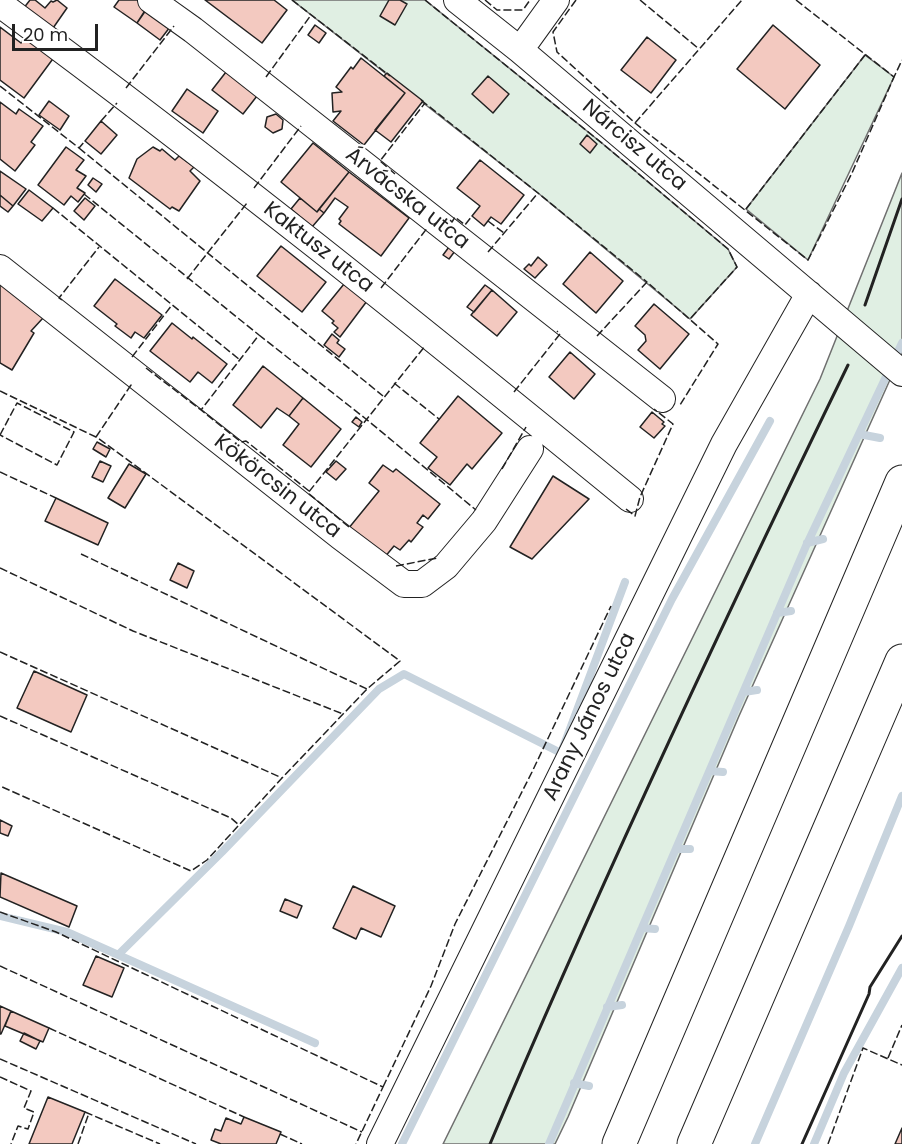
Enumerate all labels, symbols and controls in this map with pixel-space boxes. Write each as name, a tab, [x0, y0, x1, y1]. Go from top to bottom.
scale bar	[15, 12, 100, 50]
text: 20 m	[23, 22, 68, 47]
street label: Nárcisz utca	[577, 95, 691, 197]
street label: Árvácska utca	[340, 143, 474, 255]
street label: Kaktusz utca	[258, 197, 378, 299]
street label: Kökörcsin utca	[209, 430, 345, 544]
street label: Arany János utca	[538, 629, 642, 805]

